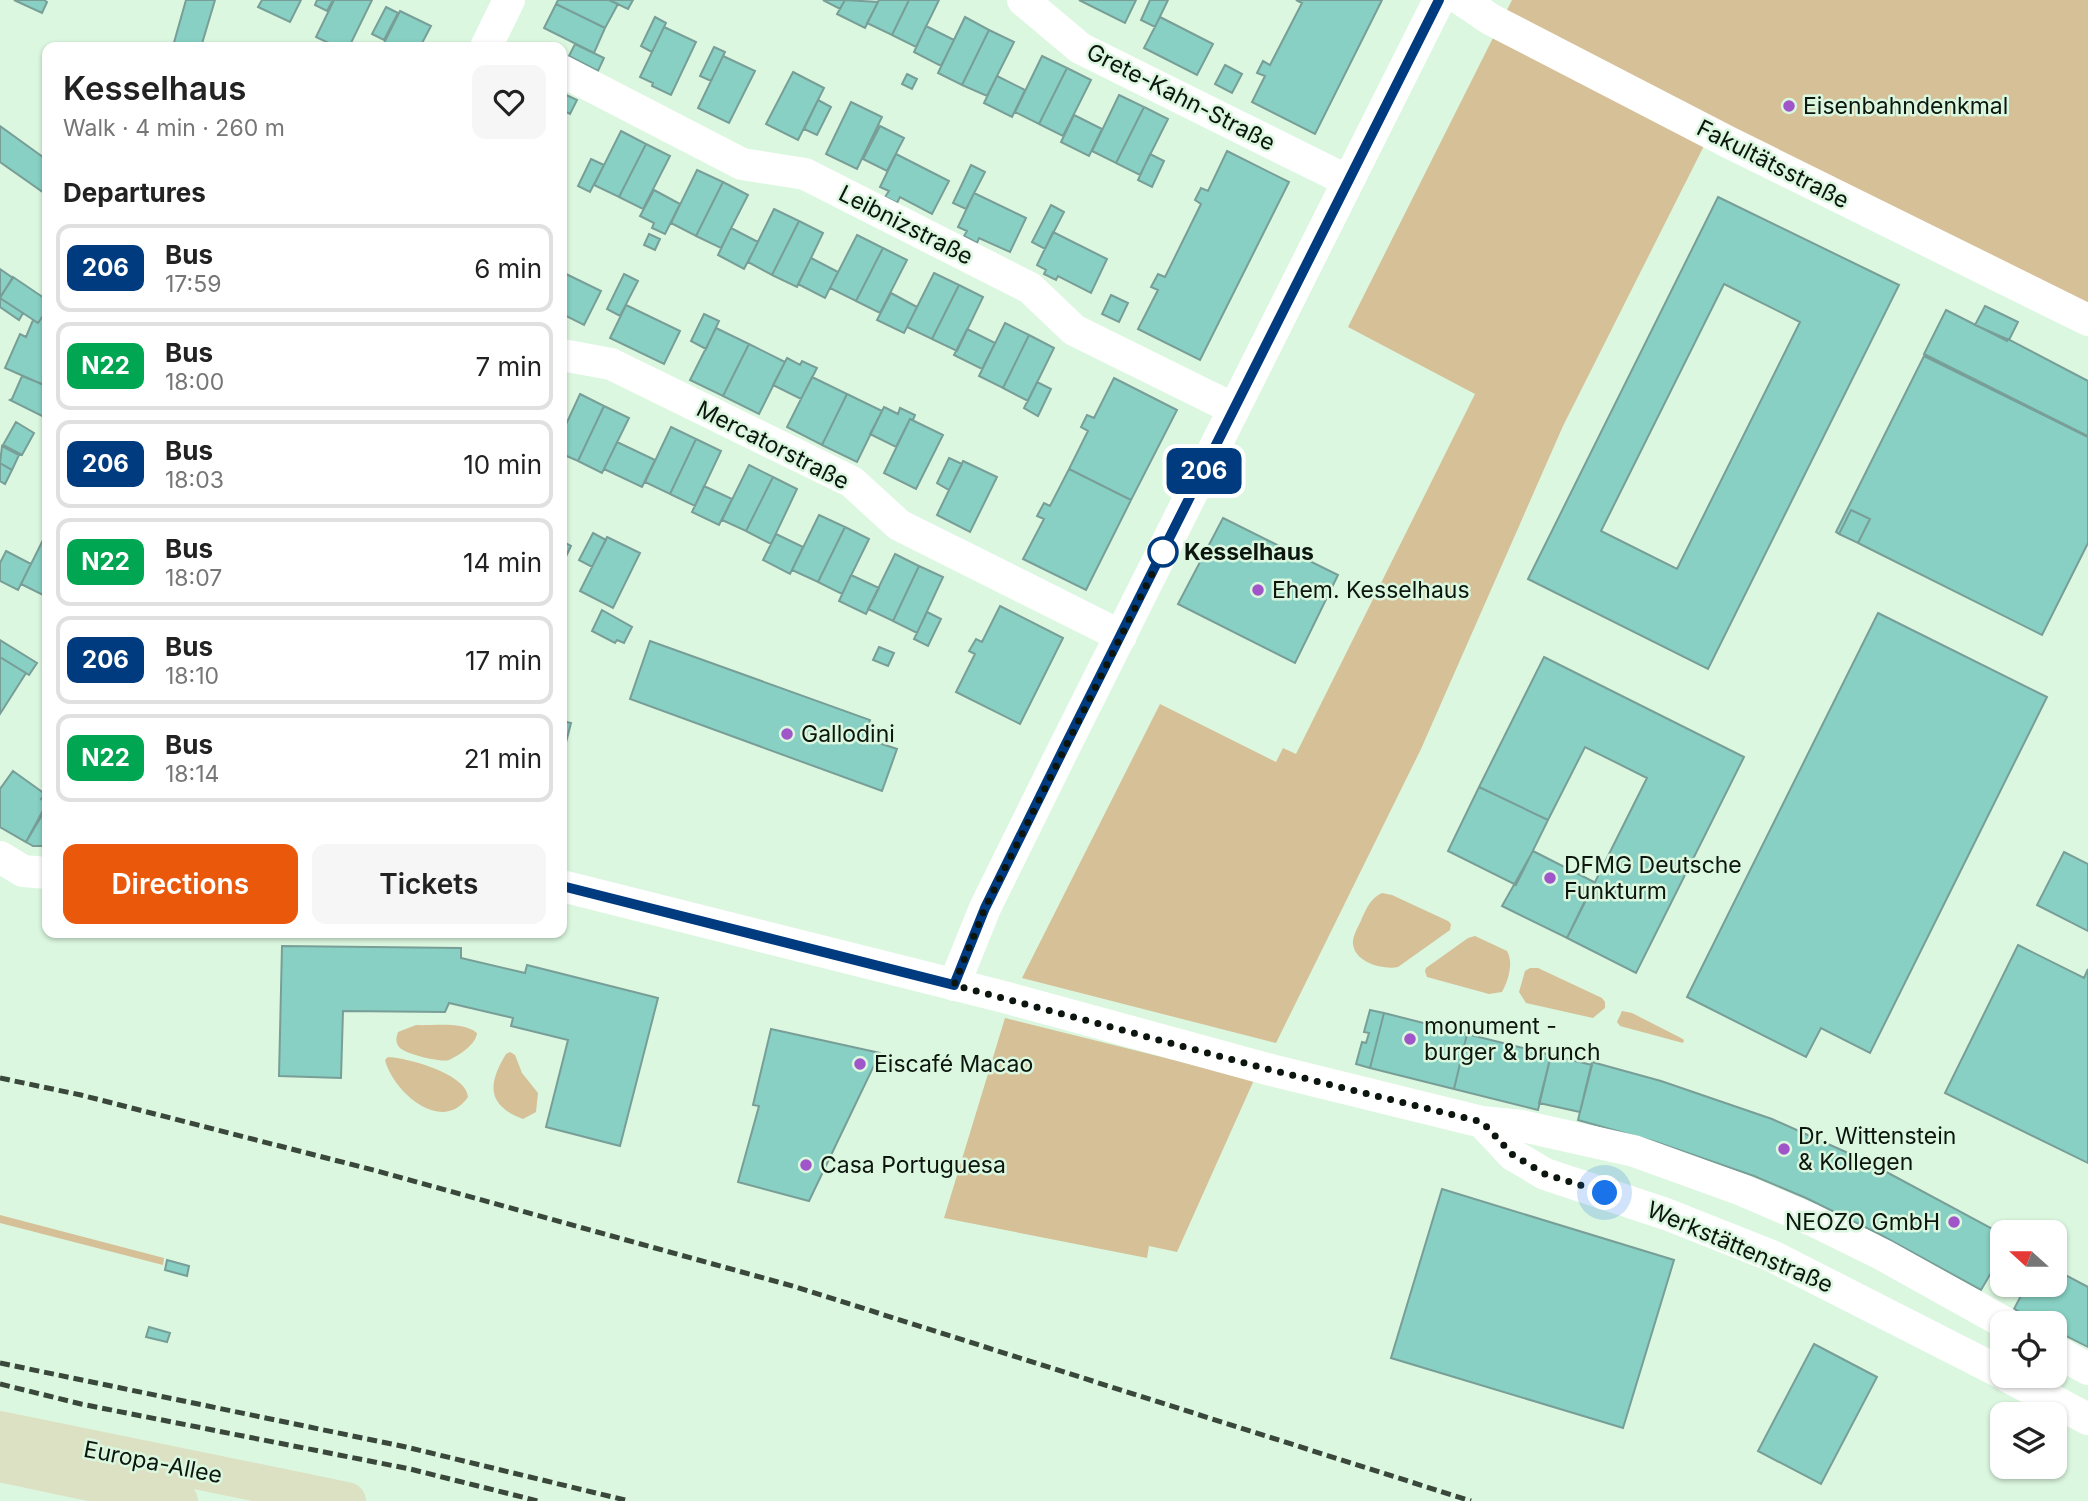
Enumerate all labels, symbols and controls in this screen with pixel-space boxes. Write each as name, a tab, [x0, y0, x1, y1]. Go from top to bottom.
street label: Grete-Kahn-Straße	[1082, 37, 1280, 157]
button: heart	[472, 65, 546, 139]
text: Kesselhaus	[63, 68, 246, 108]
place label: Eisenbahndenkmal	[1803, 92, 2008, 120]
marker: Eisenbahndenkmal	[1781, 98, 1797, 114]
text: Walk · 4 min · 260 m	[63, 114, 285, 142]
street label: Fakultätsstraße	[1692, 114, 1854, 214]
text: Departures	[63, 177, 206, 208]
street label: Leibnizstraße	[834, 179, 978, 271]
text: Bus	[165, 239, 213, 270]
text: 206	[82, 253, 129, 282]
text: 6 min	[474, 253, 542, 284]
text: 17:59	[165, 270, 221, 298]
text: Bus	[165, 337, 213, 368]
text: N22	[81, 351, 130, 380]
text: 7 min	[476, 351, 542, 382]
text: 18:00	[165, 368, 224, 396]
street label: Mercatorstraße	[692, 395, 854, 495]
text: Bus	[165, 435, 213, 466]
line badge: 206	[1164, 448, 1244, 494]
text: 206	[82, 449, 129, 478]
text: 10 min	[463, 449, 542, 480]
text: 206	[1181, 456, 1227, 485]
text: 18:03	[165, 466, 224, 494]
text: Bus	[165, 533, 213, 564]
marker: Kesselhaus	[1148, 537, 1178, 567]
place label: Kesselhaus	[1184, 538, 1314, 566]
text: N22	[81, 547, 130, 576]
text: 14 min	[463, 547, 542, 578]
text: 18:07	[165, 564, 222, 592]
place label: Ehem. Kesselhaus	[1272, 576, 1470, 604]
marker: Ehem. Kesselhaus	[1250, 582, 1266, 598]
text: Bus	[165, 631, 213, 662]
text: 206	[82, 645, 129, 674]
text: 17 min	[465, 645, 542, 676]
text: 18:10	[165, 662, 219, 690]
place label: Gallodini	[801, 720, 895, 748]
marker: Gallodini	[779, 726, 795, 742]
text: Bus	[165, 729, 213, 760]
text: N22	[81, 743, 130, 772]
text: 21 min	[464, 743, 542, 774]
text: 18:14	[165, 760, 219, 788]
button: Directions	[63, 844, 298, 924]
button: Tickets	[312, 844, 546, 924]
place label: DFMG Deutsche Funkturm	[1564, 851, 1742, 905]
marker: DFMG Deutsche Funkturm	[1542, 870, 1558, 886]
place label: monument - burger & brunch	[1424, 1012, 1601, 1066]
marker: monument - burger & brunch	[1402, 1031, 1418, 1047]
place label: Eiscafé Macao	[874, 1050, 1033, 1078]
marker: Eiscafé Macao	[852, 1056, 868, 1072]
place label: Dr. Wittenstein & Kollegen	[1798, 1122, 1956, 1176]
marker: Dr. Wittenstein & Kollegen	[1776, 1141, 1792, 1157]
place label: Casa Portuguesa	[820, 1151, 1006, 1179]
marker: Casa Portuguesa	[798, 1157, 814, 1173]
your location	[1587, 1175, 1622, 1210]
street label: Werkstättenstraße	[1643, 1195, 1837, 1299]
place label: NEOZO GmbH	[1785, 1208, 1940, 1236]
marker: NEOZO GmbH	[1946, 1214, 1962, 1230]
north arrow	[1990, 1220, 2067, 1297]
map controls	[1990, 1220, 2067, 1479]
button: locate	[1990, 1311, 2067, 1388]
button: layers	[1990, 1402, 2067, 1479]
street label: Europa-Allee	[81, 1435, 225, 1489]

